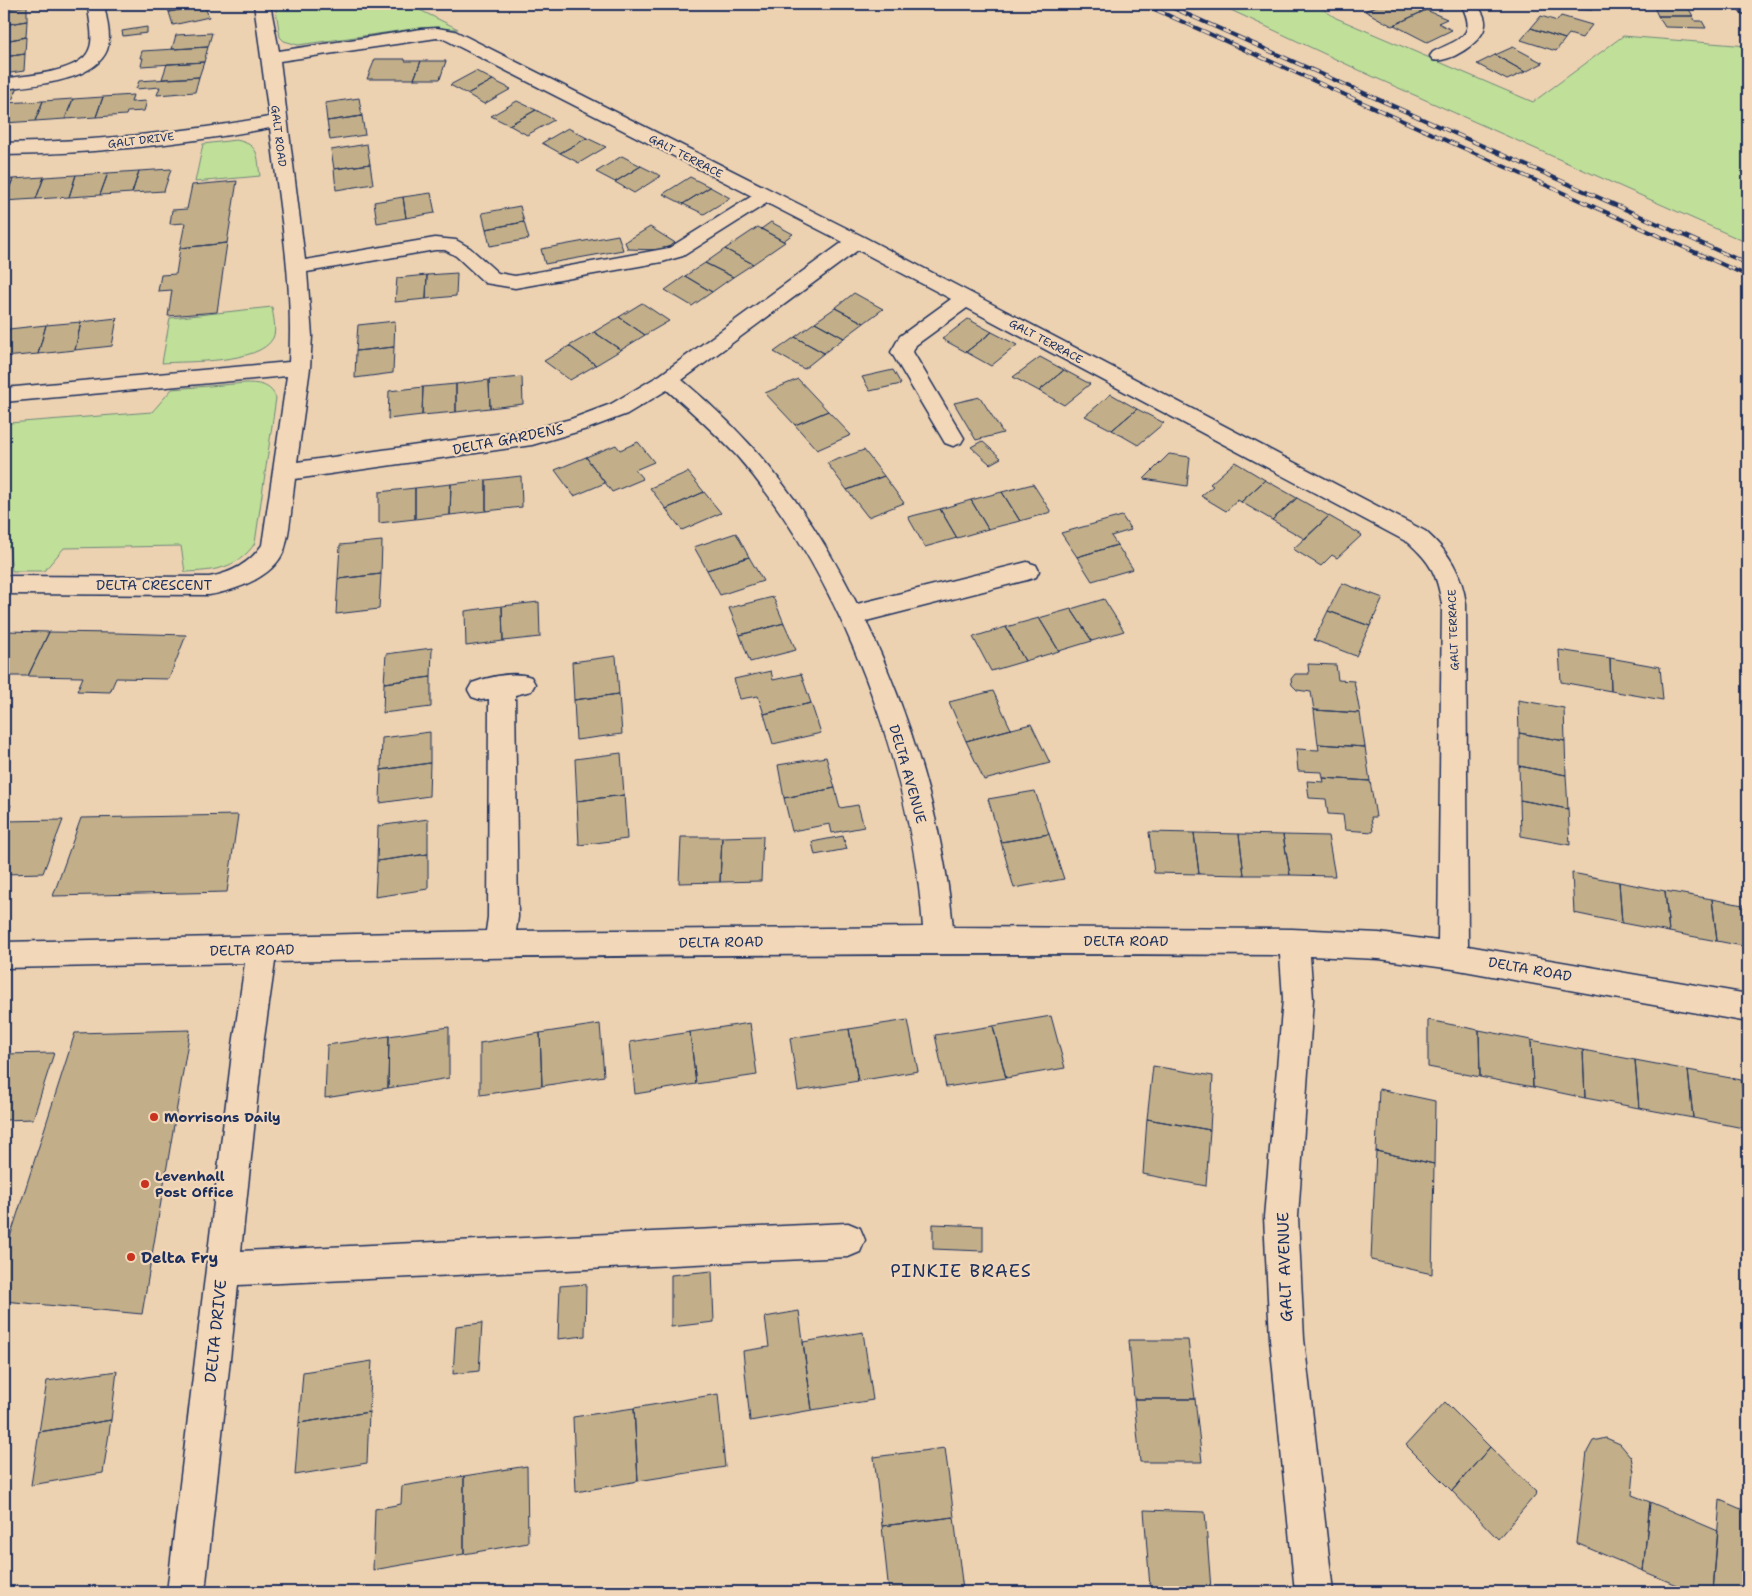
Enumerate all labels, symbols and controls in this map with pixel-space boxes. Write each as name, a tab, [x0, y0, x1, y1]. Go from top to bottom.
street label: GALT ROAD	[267, 104, 290, 168]
street label: GALT DRIVE	[107, 129, 175, 152]
street label: GALT TERRACE	[646, 131, 726, 182]
street label: GALT TERRACE	[1006, 316, 1085, 367]
street label: DELTA GARDENS	[451, 419, 565, 459]
street label: DELTA CRESCENT	[96, 576, 212, 594]
street label: GALT TERRACE	[1445, 589, 1462, 671]
street label: DELTA AVENUE	[885, 722, 931, 826]
street label: DELTA ROAD	[678, 932, 764, 952]
street label: DELTA ROAD	[1084, 932, 1168, 950]
street label: DELTA ROAD	[209, 940, 295, 960]
street label: DELTA ROAD	[1487, 953, 1573, 985]
place label: Morrisons Daily	[164, 1108, 281, 1126]
marker: Morrisons Daily	[148, 1111, 160, 1123]
place label: Levenhall Post Office	[155, 1167, 234, 1201]
marker: Levenhall Post Office	[139, 1178, 151, 1190]
street label: GALT AVENUE	[1272, 1212, 1297, 1322]
place label: Delta Fry	[141, 1247, 218, 1268]
marker: Delta Fry	[125, 1251, 137, 1263]
district label: PINKIE BRAES	[890, 1259, 1032, 1283]
street label: DELTA DRIVE	[200, 1278, 231, 1384]

